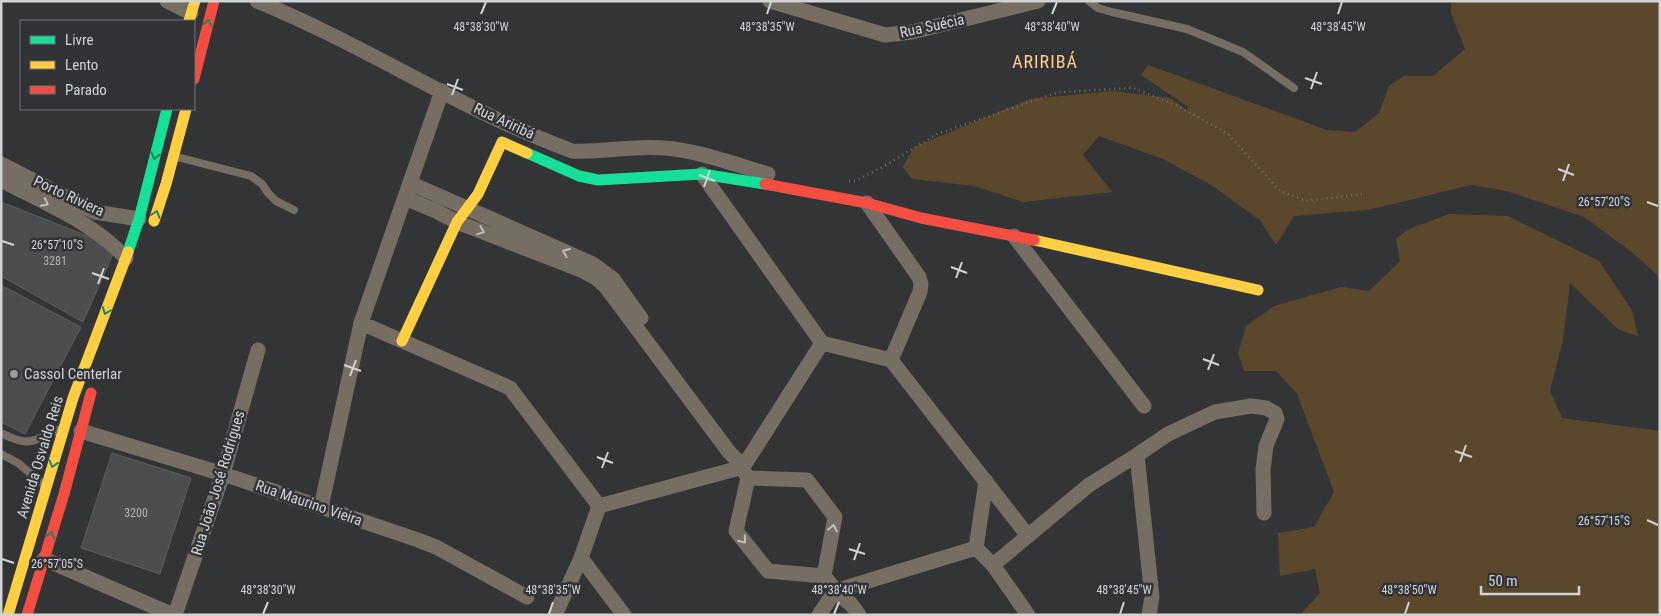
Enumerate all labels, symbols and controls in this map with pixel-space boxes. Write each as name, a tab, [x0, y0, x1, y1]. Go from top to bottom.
street label: Rua Suécia	[898, 10, 966, 42]
legend	[20, 20, 195, 110]
one-way arrow	[203, 20, 213, 28]
text: 48°38'30"W	[453, 20, 509, 34]
text: 48°38'35"W	[739, 20, 795, 34]
text: 48°38'40"W	[1024, 20, 1080, 34]
text: 48°38'45"W	[1310, 20, 1366, 34]
text: Livre	[65, 31, 93, 49]
district label: ARIRIBÁ	[1012, 51, 1078, 72]
text: Lento	[65, 56, 98, 74]
text: Parado	[65, 81, 107, 99]
street label: Rua Ariribá	[471, 99, 537, 143]
one-way arrow	[150, 152, 161, 160]
street label: Porto Riviera	[31, 172, 107, 220]
text: 26°57'20"S	[1578, 195, 1630, 209]
one-way arrow	[39, 197, 48, 207]
one-way arrow	[150, 210, 160, 219]
one-way arrow	[476, 225, 484, 235]
text: 26°57'10"S	[31, 238, 83, 252]
one-way arrow	[562, 248, 571, 259]
house number: 3281	[43, 254, 67, 268]
one-way arrow	[102, 306, 112, 315]
place label: Cassol Centerlar	[24, 365, 122, 383]
marker: Cassol Centerlar	[8, 368, 20, 380]
street label: Avenida Osvaldo Reis	[13, 394, 67, 520]
street label: Rua João José Rodrigues	[187, 408, 249, 558]
one-way arrow	[49, 460, 59, 468]
street label: Rua Maurino Vieira	[253, 476, 365, 530]
house number: 3200	[124, 506, 148, 520]
text: 26°57'15"S	[1578, 514, 1630, 528]
one-way arrow	[827, 523, 837, 532]
one-way arrow	[46, 531, 56, 539]
one-way arrow	[738, 534, 746, 543]
text: 26°57'05"S	[31, 557, 83, 571]
scale bar	[1481, 564, 1578, 596]
text: 50 m	[1488, 572, 1518, 590]
text: 48°38'30"W	[240, 583, 296, 597]
text: 48°38'35"W	[525, 583, 581, 597]
text: 48°38'40"W	[811, 583, 867, 597]
text: 48°38'45"W	[1096, 583, 1152, 597]
text: 48°38'50"W	[1381, 583, 1437, 597]

